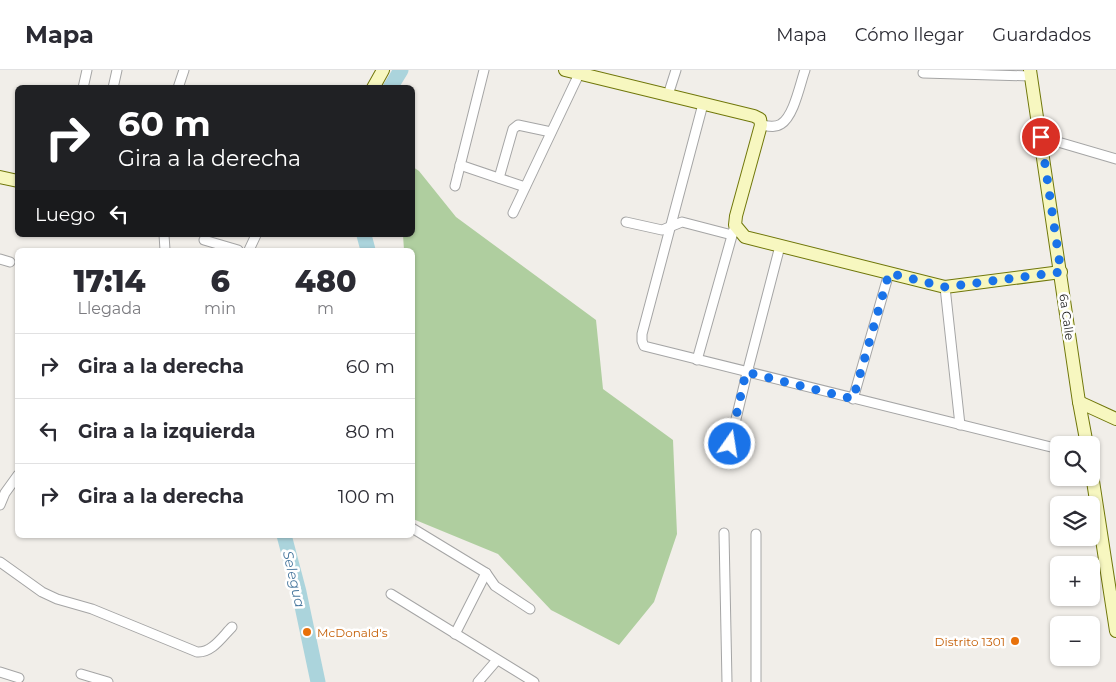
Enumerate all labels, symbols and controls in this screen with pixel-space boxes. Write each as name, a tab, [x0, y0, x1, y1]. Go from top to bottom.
text: Mapa	[25, 20, 94, 49]
text: Mapa	[776, 24, 827, 46]
text: Cómo llegar	[855, 24, 964, 46]
text: Guardados	[992, 24, 1091, 46]
text: 60 m	[118, 102, 211, 145]
icon: right	[35, 105, 100, 170]
pin	[1020, 116, 1062, 158]
icon: arrive	[1027, 123, 1055, 151]
text: Gira a la derecha	[118, 145, 301, 172]
icon: left	[105, 200, 133, 228]
text: Luego	[35, 203, 95, 226]
text: 17:14	[73, 263, 146, 300]
text: 6	[210, 263, 230, 300]
text: 480	[295, 263, 357, 300]
street label: 6a Calle	[1056, 293, 1078, 341]
text: Llegada	[77, 299, 142, 318]
text: min	[204, 299, 236, 318]
text: m	[317, 299, 334, 318]
icon: right	[35, 352, 63, 380]
text: Gira a la derecha	[78, 355, 244, 378]
text: 60 m	[346, 355, 395, 378]
icon: left	[35, 417, 63, 445]
position arrow	[703, 417, 755, 469]
text: Gira a la izquierda	[78, 420, 256, 443]
text: 80 m	[345, 420, 395, 443]
map controls	[1050, 436, 1100, 666]
button: search	[1050, 436, 1100, 486]
icon: right	[35, 482, 63, 510]
text: Gira a la derecha	[78, 485, 244, 508]
text: 100 m	[338, 485, 395, 508]
button: layers	[1050, 496, 1100, 546]
water label: Selegua	[279, 549, 309, 609]
button: +	[1050, 556, 1100, 606]
button: −	[1050, 616, 1100, 666]
place label: McDonald's	[317, 625, 388, 640]
marker: McDonald's	[301, 626, 313, 638]
place label: Distrito 1301	[935, 634, 1005, 649]
marker: Distrito 1301	[1009, 635, 1021, 647]

